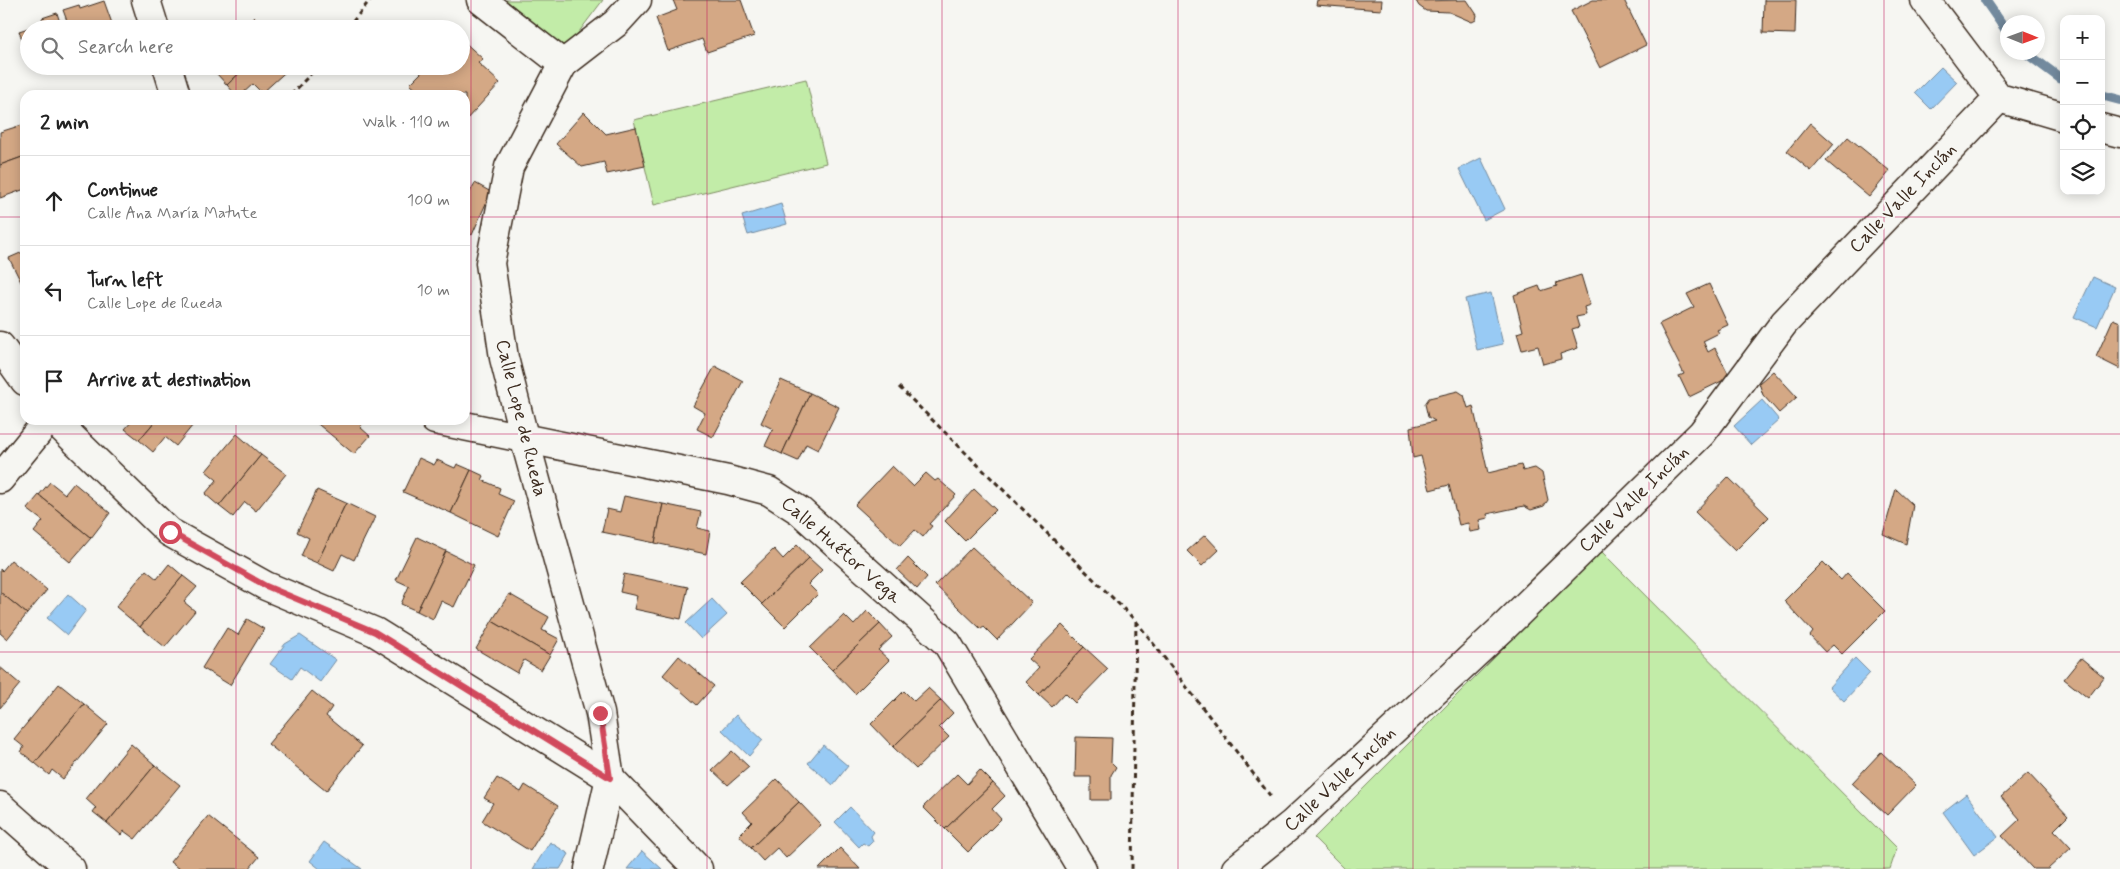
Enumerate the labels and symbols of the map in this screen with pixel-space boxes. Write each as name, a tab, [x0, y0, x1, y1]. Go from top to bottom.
north arrow	[2000, 15, 2045, 60]
street label: Calle Valle Inclán	[1844, 137, 1962, 259]
street label: Calle Lope de Rueda	[489, 337, 553, 499]
street label: Calle Valle Inclán	[1573, 440, 1695, 558]
street label: Calle Huétor Vega	[775, 491, 907, 610]
route start	[159, 521, 182, 544]
route end	[589, 702, 612, 725]
street label: Calle Valle Inclán	[1279, 721, 1401, 837]

